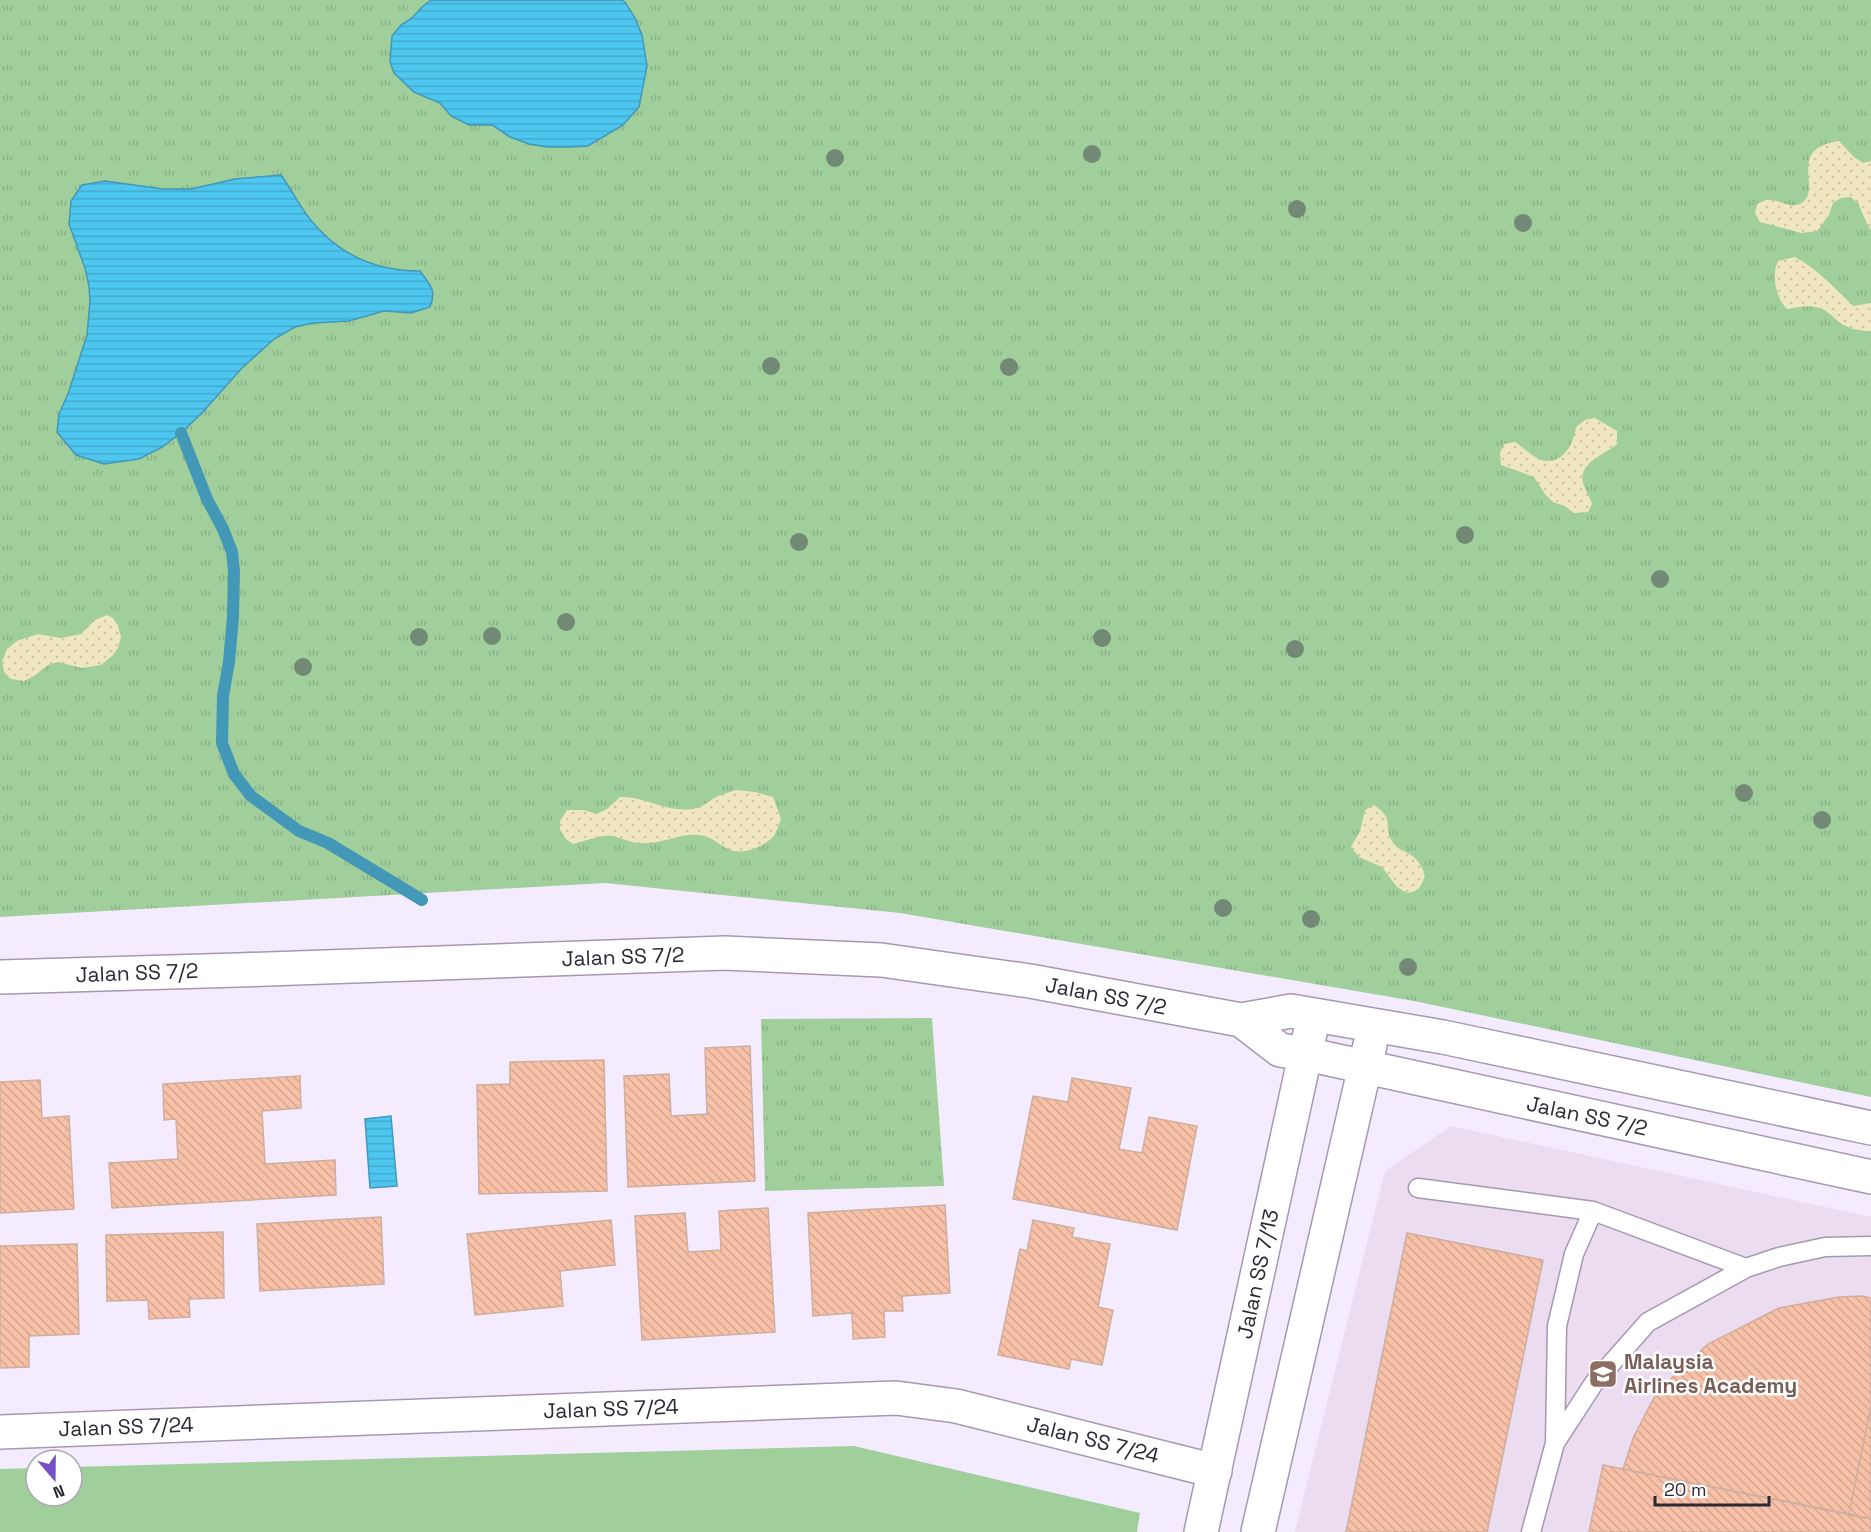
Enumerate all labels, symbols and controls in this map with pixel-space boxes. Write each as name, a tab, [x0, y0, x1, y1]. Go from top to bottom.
street label: Jalan SS 7/2	[561, 941, 685, 972]
street label: Jalan SS 7/2	[75, 957, 199, 988]
street label: Jalan SS 7/2	[1043, 971, 1169, 1020]
street label: Jalan SS 7/2	[1524, 1090, 1650, 1141]
street label: Jalan SS 7/13	[1231, 1207, 1284, 1341]
place label: Malaysia Airlines Academy	[1624, 1348, 1797, 1399]
school or university icon: Malaysia Airlines Academy	[1587, 1358, 1619, 1390]
street label: Jalan SS 7/24	[543, 1393, 679, 1424]
street label: Jalan SS 7/24	[1024, 1410, 1162, 1469]
street label: Jalan SS 7/24	[58, 1411, 194, 1442]
north arrow	[24, 1448, 84, 1508]
scale bar	[1655, 1469, 1769, 1507]
text: 20 m	[1664, 1478, 1707, 1501]
text: N	[50, 1480, 68, 1503]

